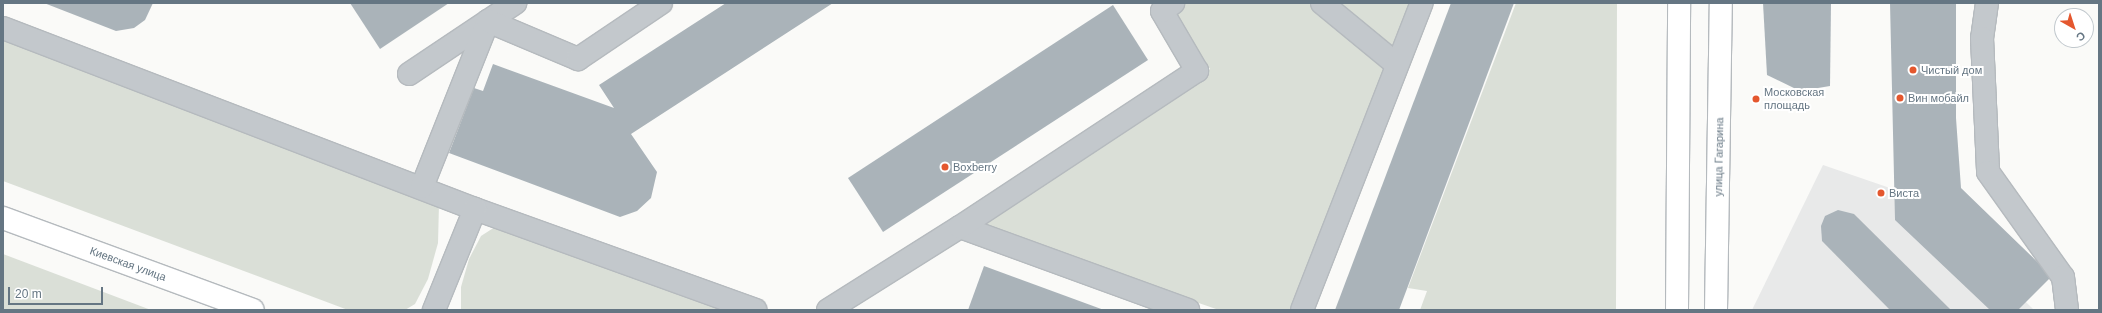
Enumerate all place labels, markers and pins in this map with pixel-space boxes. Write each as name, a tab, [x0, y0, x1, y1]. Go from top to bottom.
place label: Чистый дом	[1921, 63, 1982, 77]
marker: Чистый дом	[1908, 65, 1918, 75]
place label: Московская площадь	[1764, 86, 1824, 112]
place label: Вин мобайл	[1908, 91, 1969, 105]
marker: Вин мобайл	[1895, 93, 1905, 103]
marker: Московская площадь	[1751, 94, 1761, 104]
place label: Boxberry	[953, 160, 997, 174]
marker: Boxberry	[940, 162, 950, 172]
place label: Виста	[1889, 186, 1919, 200]
marker: Виста	[1876, 188, 1886, 198]

